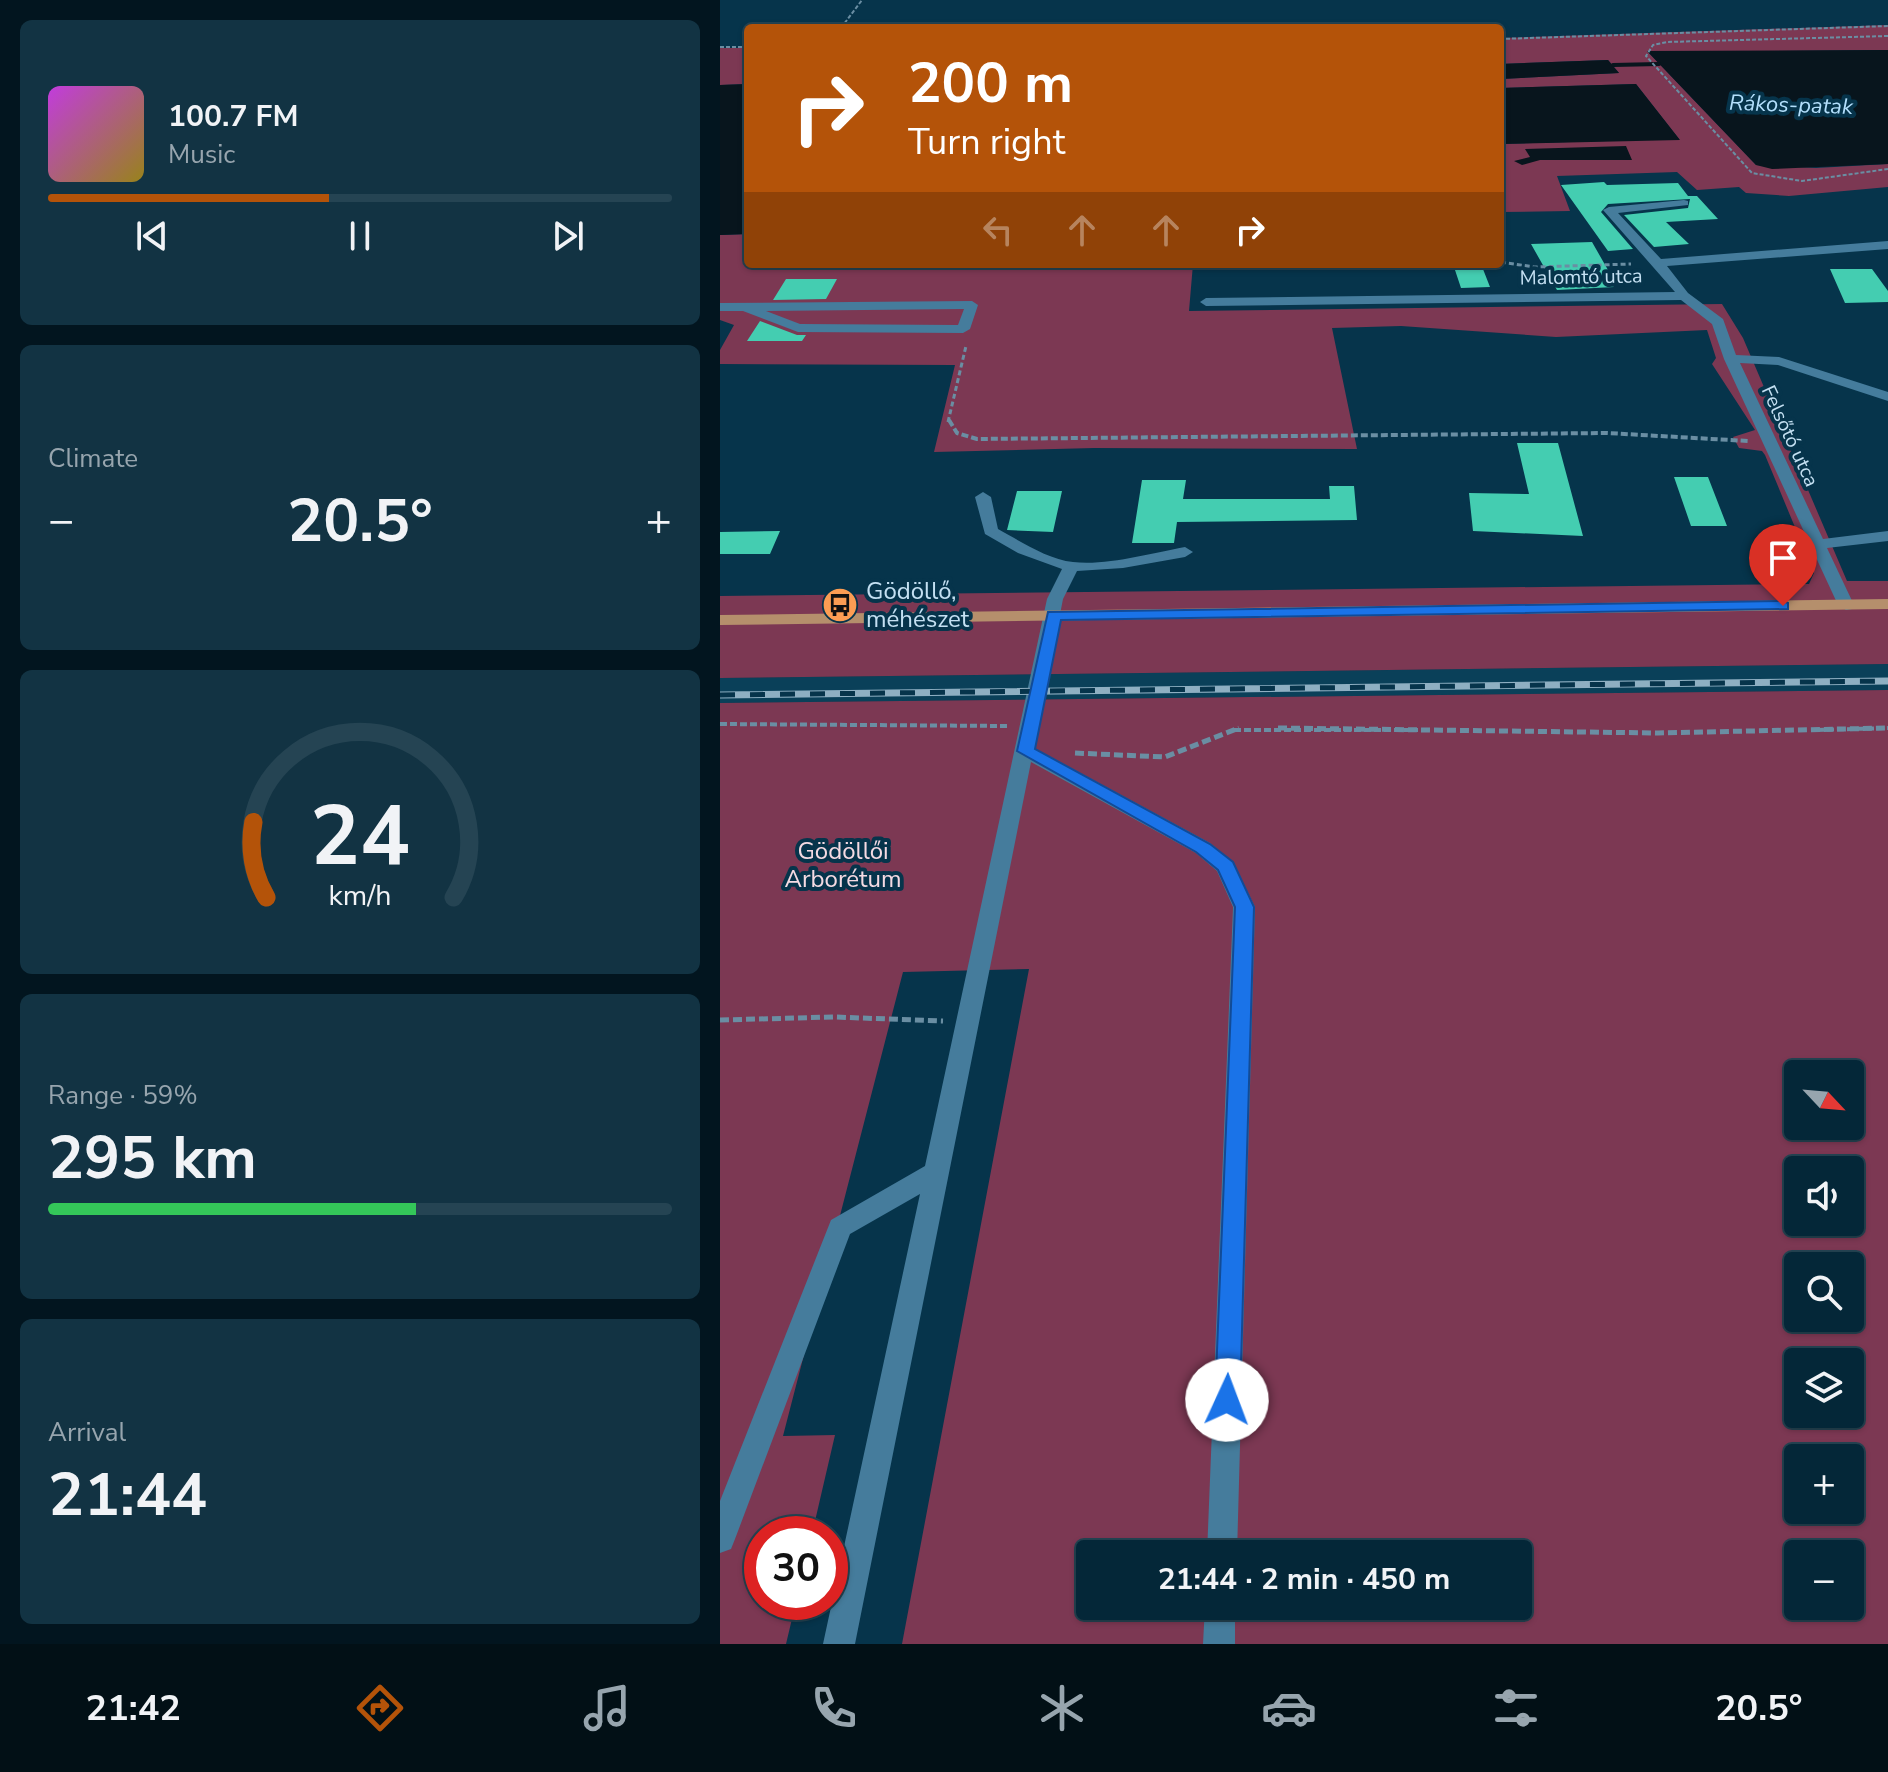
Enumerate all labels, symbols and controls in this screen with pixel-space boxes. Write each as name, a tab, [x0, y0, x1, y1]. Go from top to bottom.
text: 200 m	[908, 45, 1073, 122]
icon: right	[776, 56, 880, 160]
water label: Rákos-patak	[1728, 88, 1855, 122]
text: 100.7 FM	[168, 96, 298, 137]
text: Turn right	[908, 118, 1065, 167]
text: Music	[168, 137, 235, 172]
icon: left	[976, 208, 1020, 252]
icon: ahead	[1060, 208, 1104, 252]
icon: ahead	[1144, 208, 1188, 252]
icon: right	[1228, 208, 1272, 252]
icon: previous	[130, 214, 174, 258]
icon: pause	[338, 214, 382, 258]
icon: next	[546, 214, 590, 258]
street label: Malomtó utca	[1519, 262, 1643, 292]
street label: Felsőtó utca	[1755, 381, 1825, 491]
text: Climate	[48, 441, 138, 476]
text: 20.5°	[287, 480, 433, 562]
text: −	[48, 491, 74, 551]
text: +	[646, 491, 672, 551]
pin	[1749, 524, 1817, 606]
icon: arrive	[1761, 536, 1805, 580]
place label: Gödöllő, méhészet	[866, 575, 970, 635]
bus stop icon: Gödöllő, méhészet	[821, 586, 859, 624]
text: 24	[310, 780, 410, 893]
park label: Gödöllői Arborétum	[784, 835, 902, 895]
text: km/h	[329, 876, 391, 915]
north arrow	[1784, 1060, 1864, 1140]
map controls	[1784, 1060, 1864, 1620]
text: Range · 59%	[48, 1078, 198, 1113]
text: 295 km	[48, 1117, 257, 1199]
button: sound	[1784, 1156, 1864, 1236]
button: search	[1784, 1252, 1864, 1332]
button: layers	[1784, 1348, 1864, 1428]
position arrow	[1185, 1358, 1269, 1442]
text: Arrival	[48, 1415, 126, 1450]
button: +	[1784, 1444, 1864, 1524]
text: 21:44	[48, 1454, 207, 1536]
speed limit sign: 30	[744, 1516, 848, 1620]
button: −	[1784, 1540, 1864, 1620]
text: 21:44 · 2 min · 450 m	[1158, 1559, 1450, 1600]
icon: directions	[352, 1680, 408, 1736]
icon: music	[579, 1680, 635, 1736]
icon: phone	[806, 1680, 862, 1736]
icon: climate	[1034, 1680, 1090, 1736]
icon: car	[1261, 1680, 1317, 1736]
icon: filters	[1488, 1680, 1544, 1736]
text: 21:42	[86, 1684, 181, 1733]
text: 20.5°	[1715, 1684, 1802, 1733]

